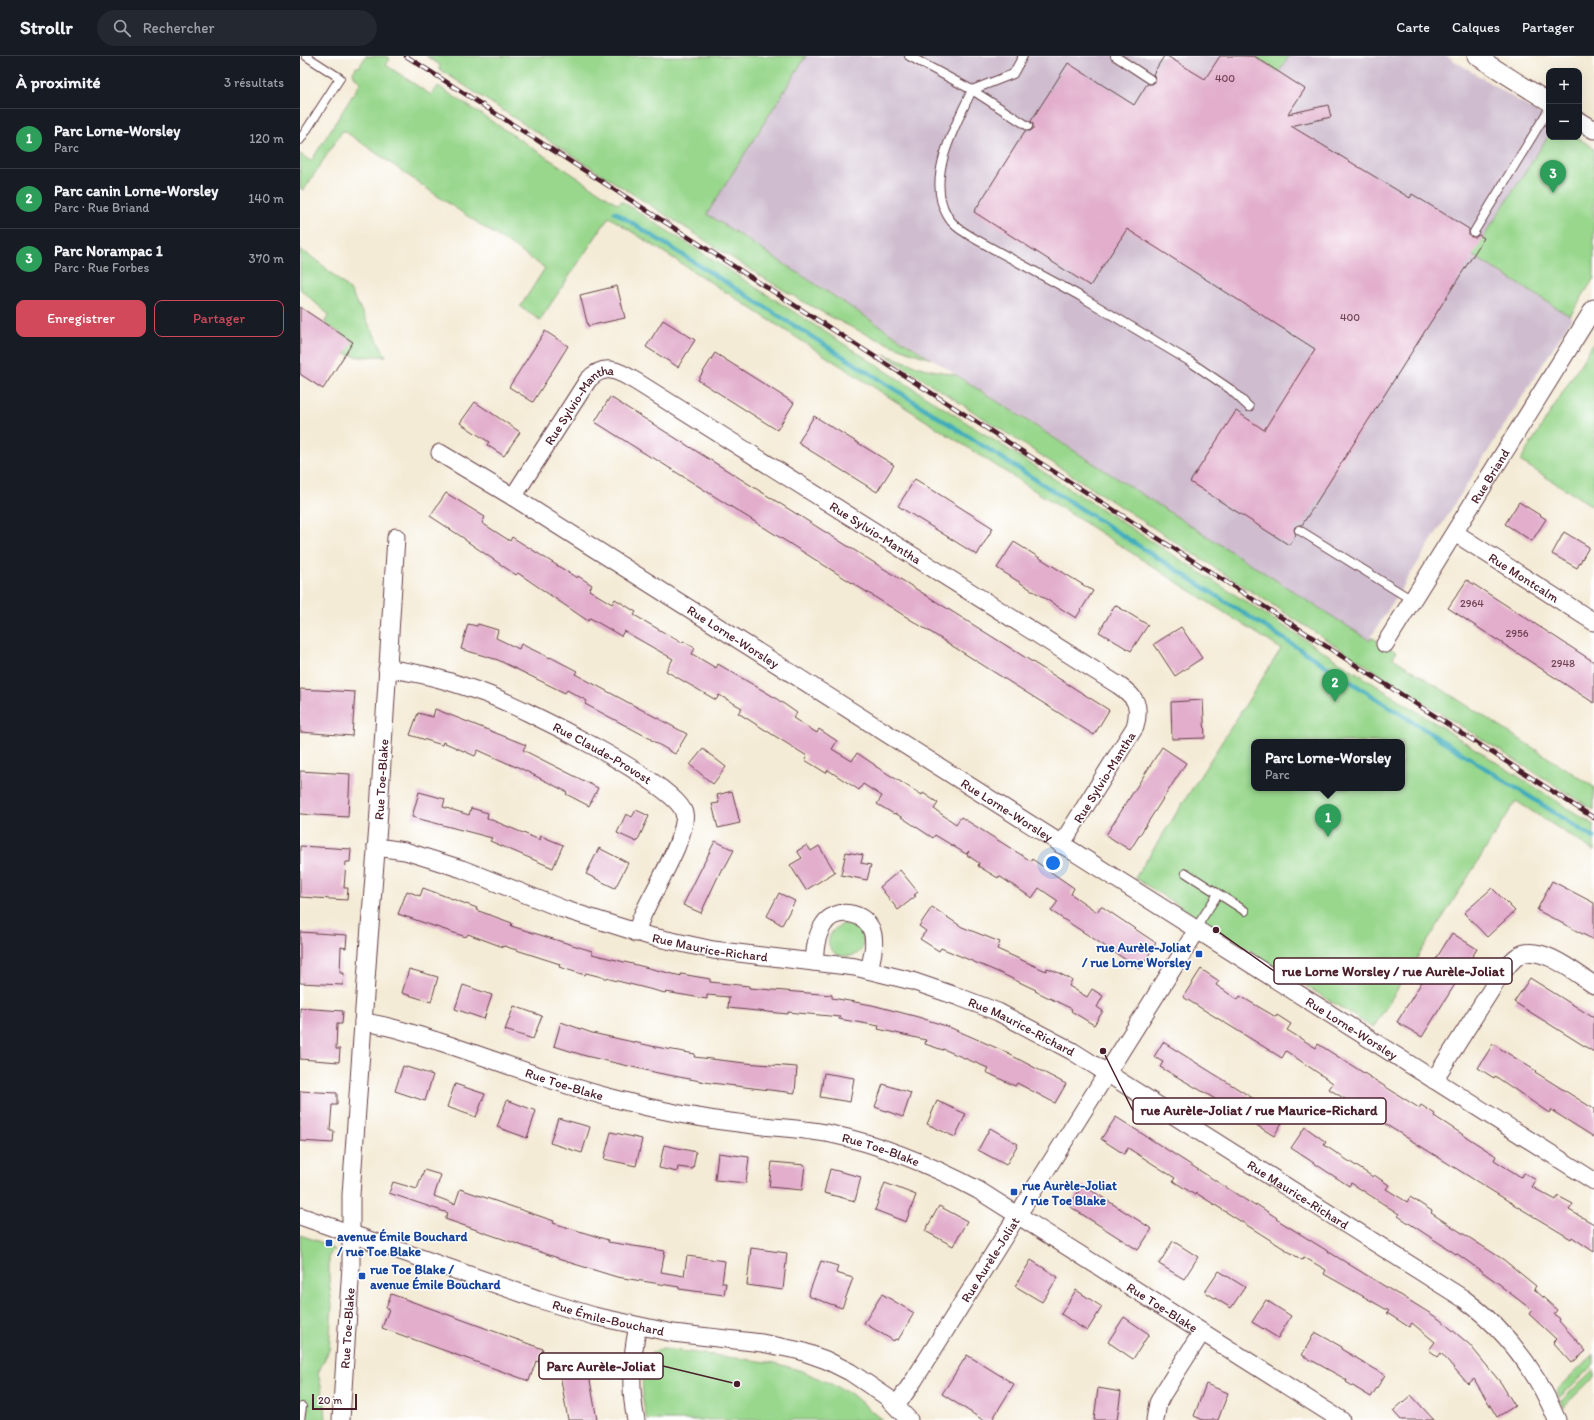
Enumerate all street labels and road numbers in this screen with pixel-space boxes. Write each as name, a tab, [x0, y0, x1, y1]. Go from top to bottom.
street label: Rue Sylvio-Mantha	[541, 363, 616, 448]
street label: Rue Briand	[1467, 446, 1513, 506]
street label: Rue Sylvio-Mantha	[827, 498, 924, 567]
street label: Rue Montcalm	[1486, 550, 1562, 606]
street label: Rue Lorne-Worsley	[684, 602, 782, 671]
street label: Rue Claude-Provost	[550, 719, 655, 787]
street label: Rue Sylvio-Mantha	[1070, 729, 1139, 826]
street label: Rue Toe-Blake	[371, 739, 391, 820]
street label: Rue Lorne-Worsley	[958, 775, 1056, 845]
street label: Rue Maurice-Richard	[651, 930, 769, 965]
street label: Rue Maurice-Richard	[966, 994, 1077, 1059]
street label: Rue Lorne-Worsley	[1303, 994, 1400, 1063]
street label: Rue Toe-Blake	[523, 1065, 605, 1103]
street label: Rue Toe-Blake	[840, 1130, 922, 1169]
street label: Rue Maurice-Richard	[1245, 1157, 1352, 1232]
street label: Rue Aurèle-Joliat	[958, 1214, 1023, 1305]
street label: Rue Toe-Blake	[1124, 1279, 1200, 1335]
street label: Rue Toe-Blake	[337, 1287, 358, 1369]
street label: Rue Émile-Bouchard	[551, 1297, 666, 1339]

